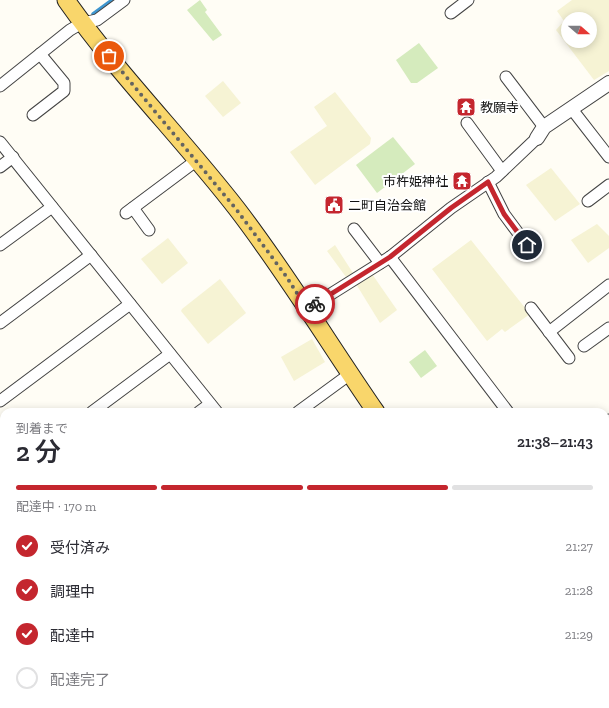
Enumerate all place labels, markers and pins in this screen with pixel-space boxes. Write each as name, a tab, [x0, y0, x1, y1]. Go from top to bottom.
pin	[92, 39, 126, 73]
temple icon: 教願寺	[455, 96, 477, 118]
place label: 教願寺	[480, 100, 519, 115]
temple icon: 市杵姫神社	[451, 170, 473, 192]
place label: 市杵姫神社	[383, 174, 448, 189]
public building icon: 二町自治会館	[323, 194, 345, 216]
place label: 二町自治会館	[348, 198, 426, 213]
pin	[510, 228, 544, 262]

